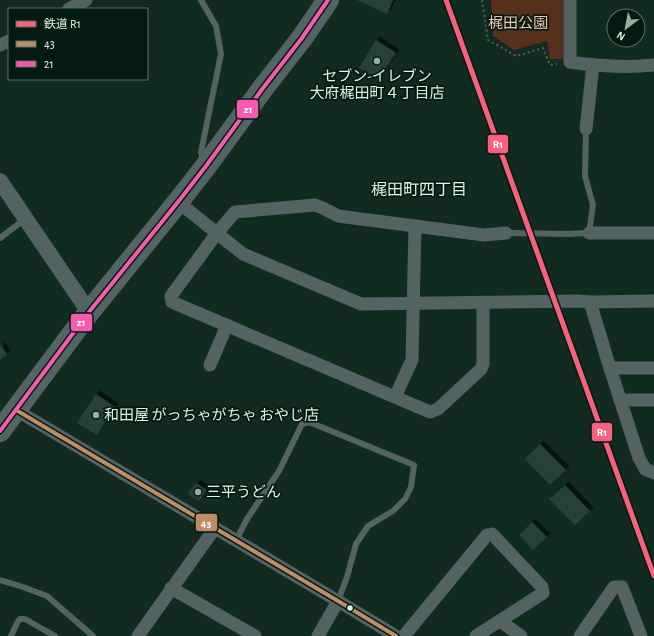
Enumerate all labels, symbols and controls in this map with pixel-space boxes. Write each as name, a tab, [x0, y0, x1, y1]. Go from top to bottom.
legend	[8, 8, 148, 80]
north arrow	[606, 8, 646, 48]
park label: 梶田公園	[488, 15, 548, 31]
text: 鉄道 R1	[44, 17, 81, 30]
text: N	[615, 29, 627, 43]
text: 43	[44, 38, 55, 50]
marker: セブン-イレブン 大府梶田町４丁目店	[372, 56, 382, 66]
text: 21	[44, 58, 54, 70]
place label: セブン-イレブン 大府梶田町４丁目店	[309, 68, 445, 101]
line badge: 21	[236, 99, 259, 119]
text: 21	[243, 104, 253, 115]
line badge: R1	[487, 134, 509, 154]
text: R1	[493, 139, 503, 150]
district label: 梶田町四丁目	[371, 182, 467, 198]
line badge: 21	[70, 313, 93, 332]
text: 21	[76, 317, 86, 328]
place label: 和田屋 がっちゃがちゃ おやじ店	[104, 407, 319, 423]
marker: 和田屋 がっちゃがちゃ おやじ店	[91, 410, 101, 420]
line badge: R1	[591, 422, 613, 442]
text: R1	[597, 427, 607, 438]
place label: 三平うどん	[206, 484, 281, 500]
marker: 三平うどん	[193, 487, 203, 497]
line badge: 43	[195, 513, 218, 532]
text: 43	[201, 518, 211, 529]
unlabelled marker	[345, 603, 355, 613]

